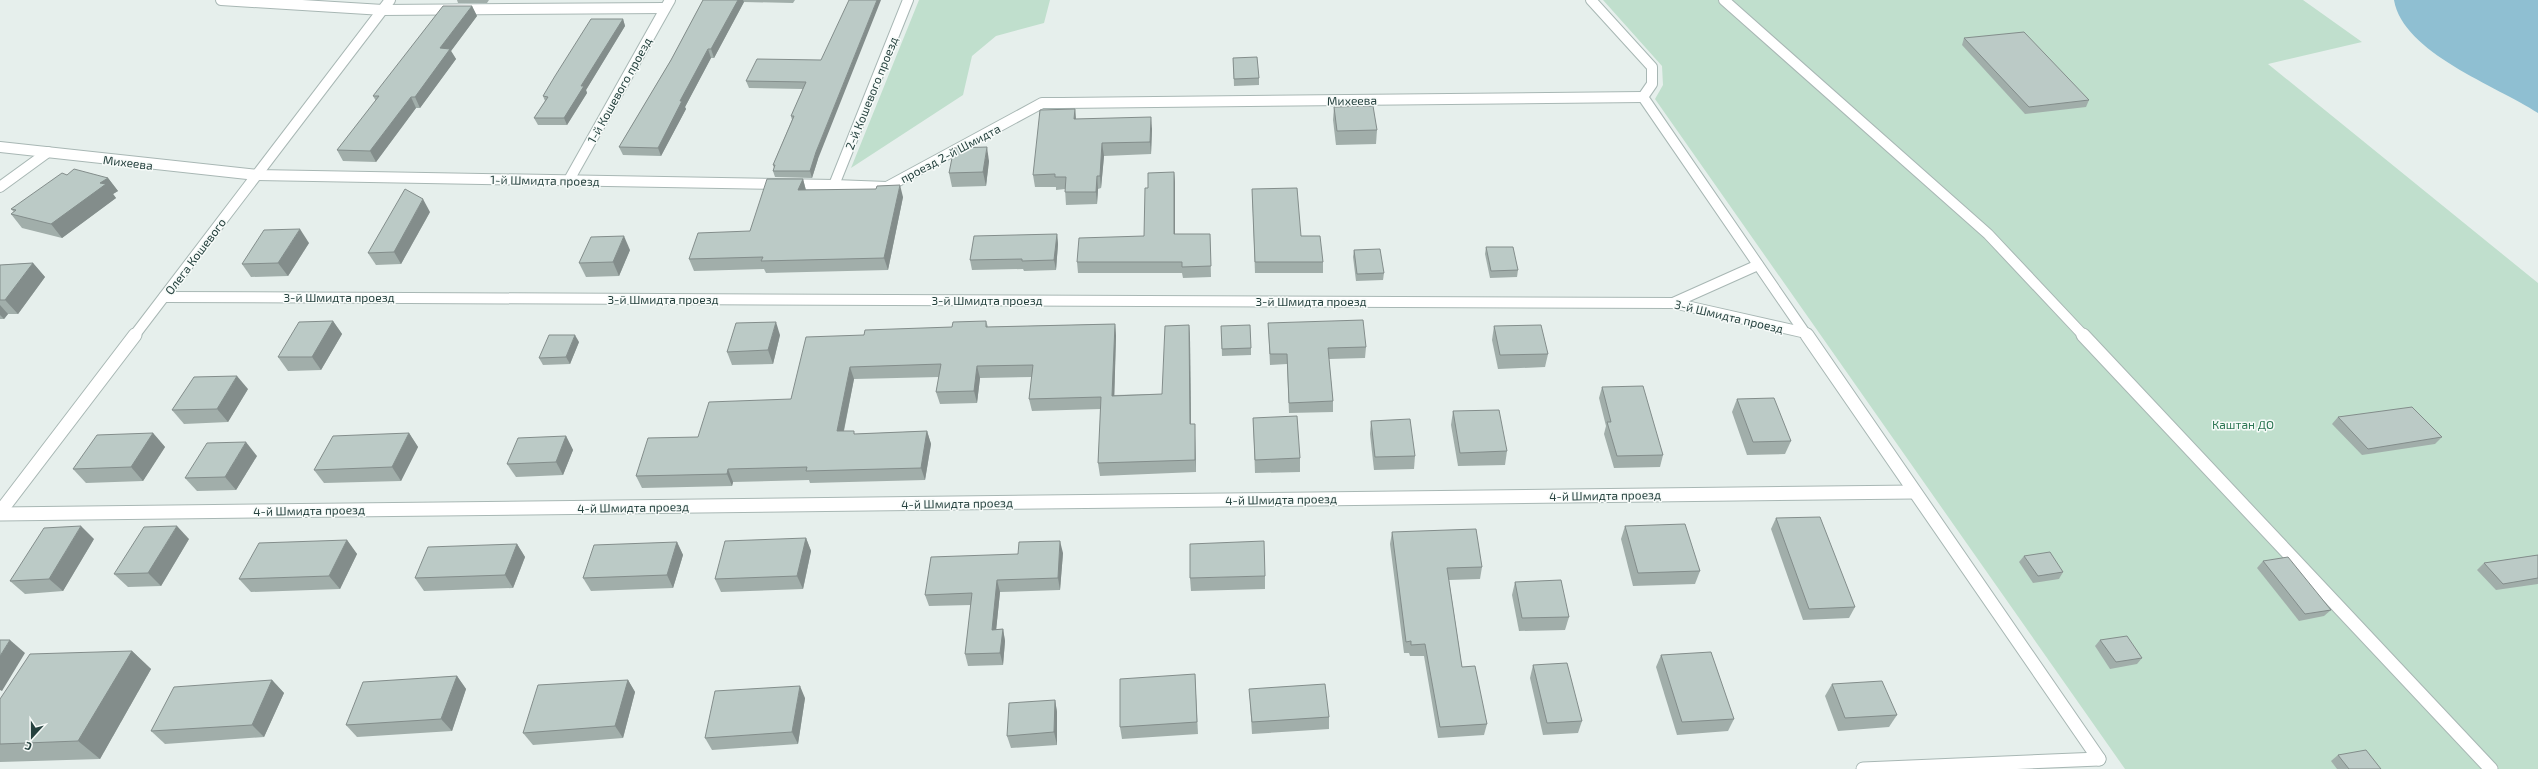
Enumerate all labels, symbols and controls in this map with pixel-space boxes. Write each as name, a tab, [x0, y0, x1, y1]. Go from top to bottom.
street label: 2-й Кошевого проезд	[842, 34, 900, 152]
street label: 1-й Кошевого проезд	[584, 35, 654, 145]
street label: Михеева	[1327, 93, 1377, 107]
street label: проезд 2-й Шмидта	[898, 121, 1002, 185]
street label: Михеева	[102, 152, 154, 172]
street label: 1-й Шмидта проезд	[490, 172, 600, 188]
street label: Олега Кошевого	[162, 215, 228, 297]
street label: 3-й Шмидта проезд	[283, 290, 395, 304]
street label: 3-й Шмидта проезд	[607, 292, 719, 306]
street label: 3-й Шмидта проезд	[931, 293, 1043, 307]
street label: 3-й Шмидта проезд	[1255, 294, 1367, 308]
street label: 3-й Шмидта проезд	[1673, 297, 1785, 335]
park label: Каштан ДО	[2212, 417, 2274, 431]
street label: 4-й Шмидта проезд	[1549, 487, 1661, 503]
street label: 4-й Шмидта проезд	[1225, 491, 1337, 507]
street label: 4-й Шмидта проезд	[901, 495, 1013, 511]
street label: 4-й Шмидта проезд	[577, 499, 689, 515]
street label: 4-й Шмидта проезд	[253, 502, 365, 518]
north arrow	[12, 717, 52, 757]
text: С	[22, 739, 34, 754]

